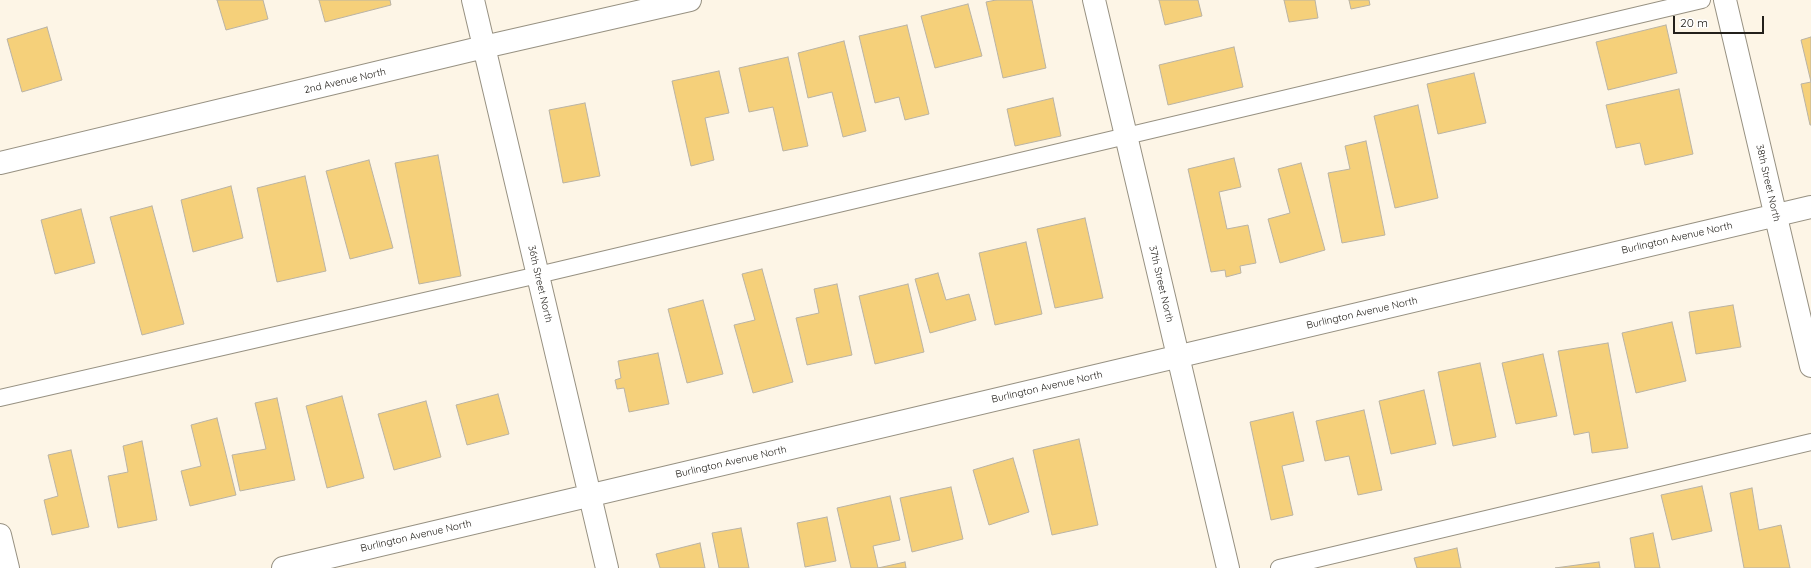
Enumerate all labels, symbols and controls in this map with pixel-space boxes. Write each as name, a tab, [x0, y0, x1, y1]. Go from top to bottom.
scale bar	[1675, 8, 1766, 34]
text: 20 m	[1680, 15, 1708, 30]
street label: 2nd Avenue North	[303, 66, 387, 96]
street label: 38th Street North	[1753, 143, 1783, 223]
street label: Burlington Avenue North	[1620, 219, 1734, 257]
street label: 36th Street North	[525, 244, 555, 324]
street label: 37th Street North	[1146, 244, 1176, 324]
street label: Burlington Avenue North	[1305, 294, 1419, 332]
street label: Burlington Avenue North	[990, 368, 1104, 406]
street label: Burlington Avenue North	[674, 443, 788, 481]
street label: Burlington Avenue North	[359, 517, 473, 555]

